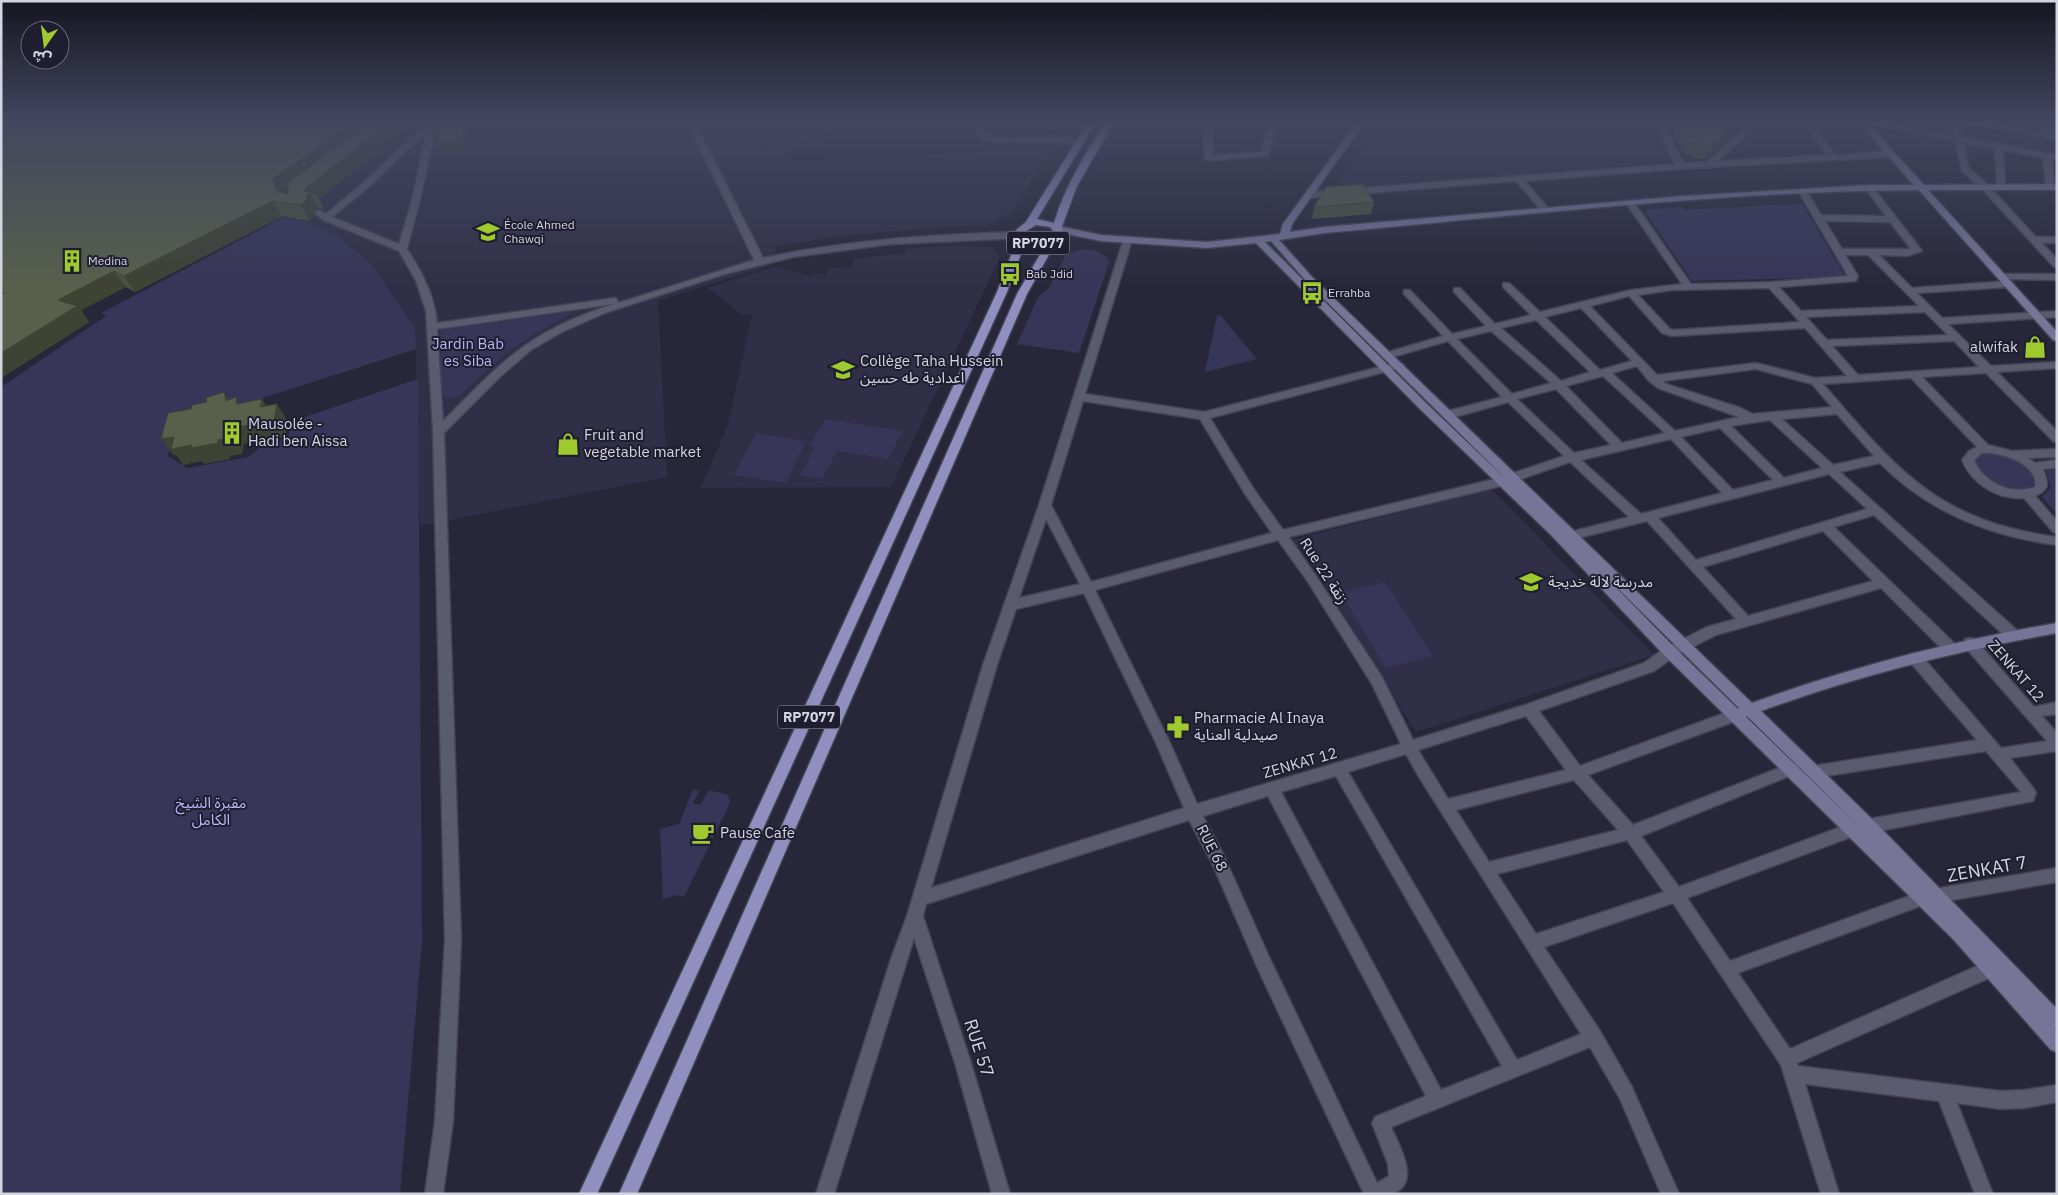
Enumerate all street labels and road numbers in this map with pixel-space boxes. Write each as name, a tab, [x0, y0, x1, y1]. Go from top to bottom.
road number: RP7077	[1007, 232, 1069, 254]
street label: Rue 22 زنقة	[1296, 534, 1353, 607]
street label: ZENKAT 12	[1984, 636, 2049, 706]
road number: RP7077	[778, 706, 840, 729]
street label: ZENKAT 12	[1261, 743, 1339, 782]
street label: RUE 68	[1193, 821, 1232, 874]
street label: ZENKAT 7	[1945, 850, 2029, 887]
street label: RUE 57	[959, 1016, 1000, 1080]

